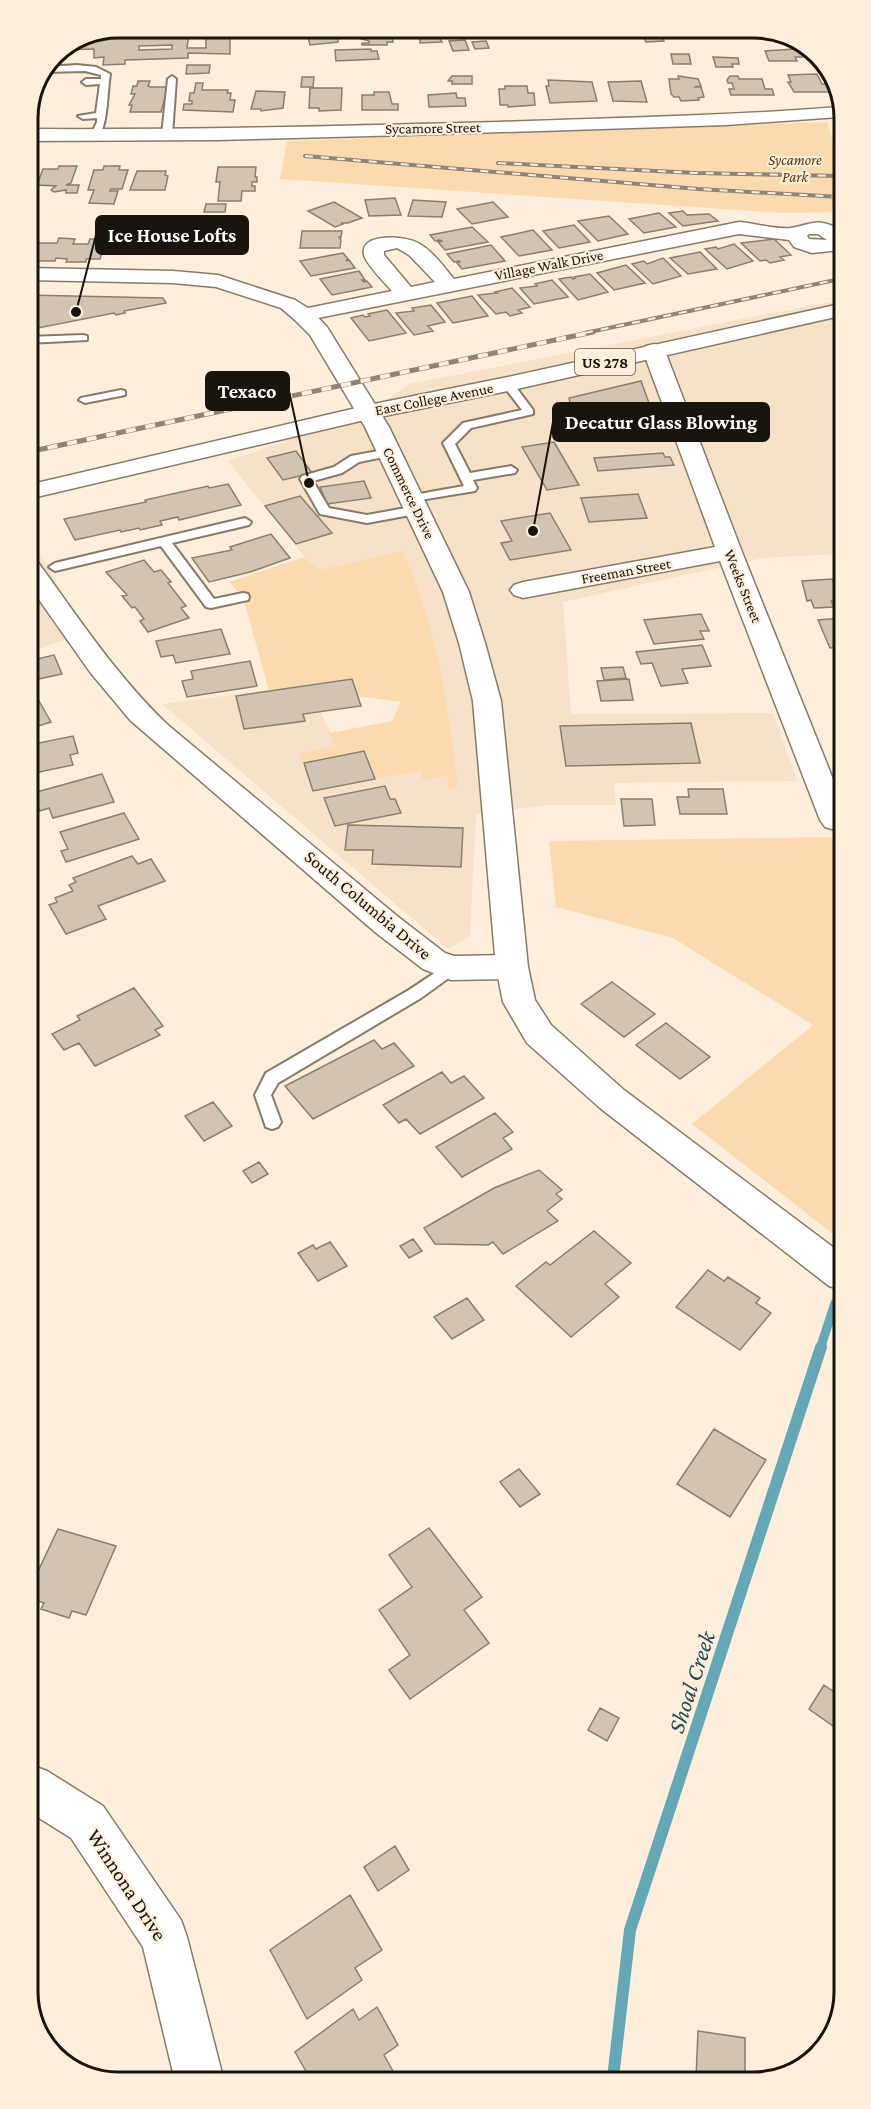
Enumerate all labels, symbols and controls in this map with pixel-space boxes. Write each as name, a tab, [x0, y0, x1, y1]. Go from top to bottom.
street label: Sycamore Street	[385, 119, 482, 138]
park label: Sycamore Park	[768, 152, 822, 185]
callout: Ice House Lofts	[96, 216, 248, 254]
text: Ice House Lofts	[108, 224, 236, 246]
street label: Village Walk Drive	[493, 247, 605, 284]
road number: US 278	[575, 349, 635, 375]
callout: Texaco	[206, 372, 289, 410]
text: Texaco	[217, 380, 277, 402]
street label: East College Avenue	[373, 380, 495, 419]
callout: Decatur Glass Blowing	[553, 403, 769, 441]
text: Decatur Glass Blowing	[565, 411, 757, 433]
street label: Commerce Drive	[380, 445, 438, 542]
street label: Weeks Street	[721, 547, 765, 626]
street label: Freeman Street	[580, 555, 673, 587]
street label: South Columbia Drive	[301, 846, 435, 964]
water label: Shoal Creek	[662, 1626, 721, 1736]
street label: Winnona Drive	[82, 1825, 172, 1945]

